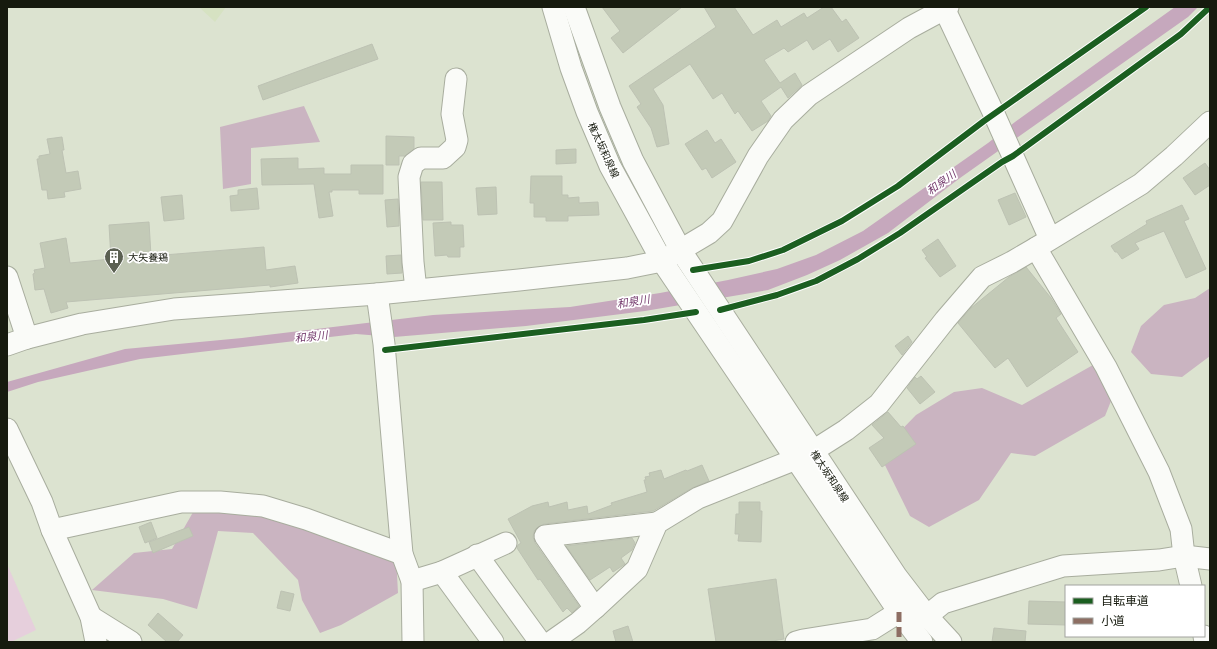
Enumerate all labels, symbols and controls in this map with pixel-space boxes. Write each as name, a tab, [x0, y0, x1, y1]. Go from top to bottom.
street label: 権太坂和泉線	[586, 120, 622, 180]
water label: 和泉川	[924, 166, 959, 197]
building icon: 大矢養鶏	[103, 246, 125, 274]
place label: 大矢養鶏	[128, 251, 168, 263]
water label: 和泉川	[616, 292, 651, 310]
water label: 和泉川	[294, 328, 329, 344]
street label: 権太坂和泉線	[808, 448, 852, 504]
legend	[1065, 585, 1205, 637]
text: 自転車道	[1101, 593, 1149, 608]
text: 小道	[1101, 613, 1125, 628]

